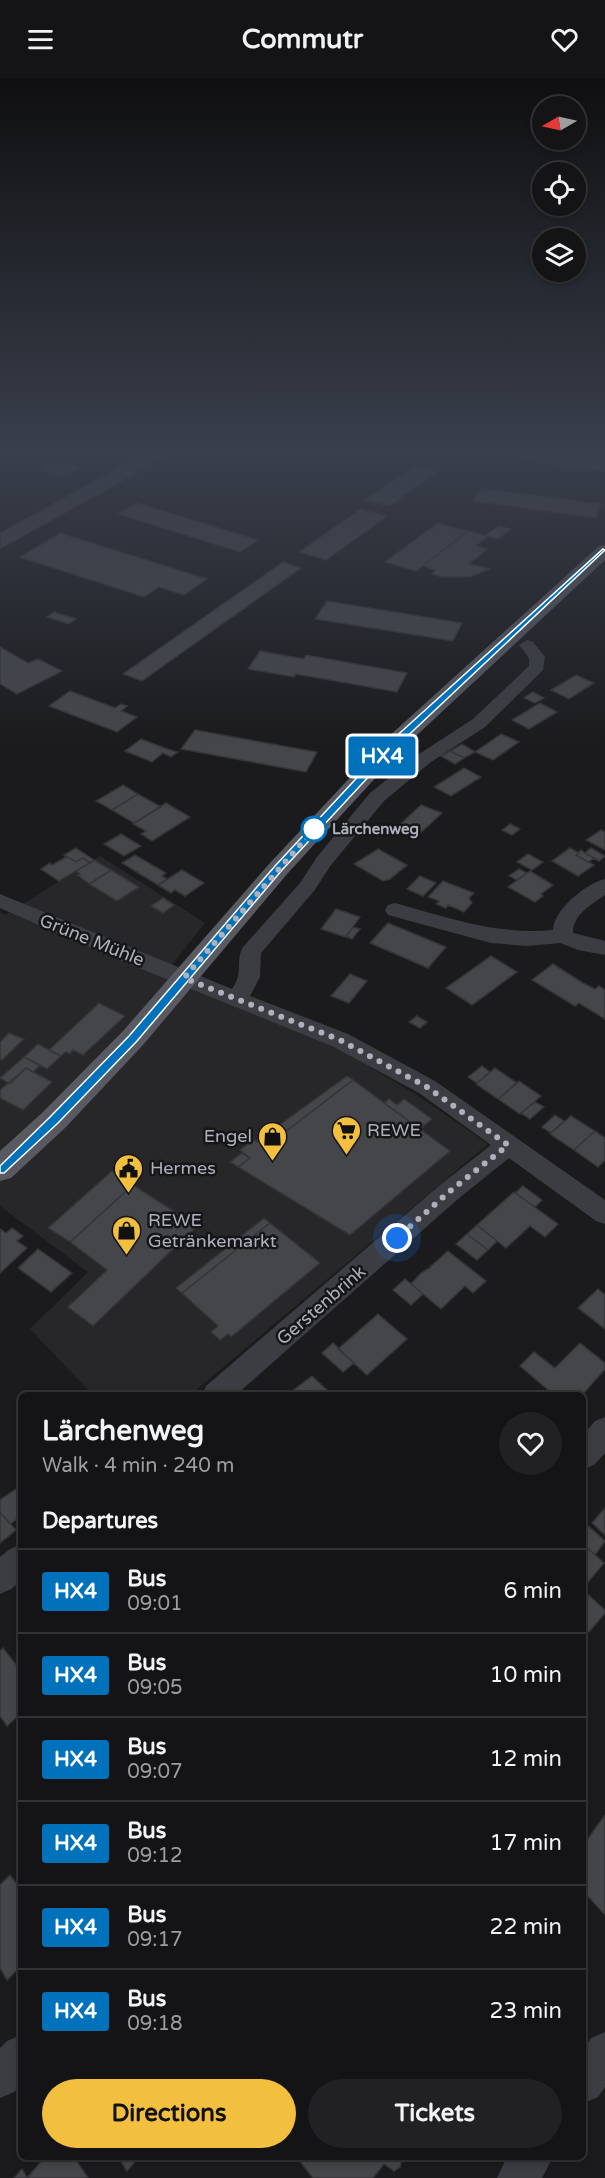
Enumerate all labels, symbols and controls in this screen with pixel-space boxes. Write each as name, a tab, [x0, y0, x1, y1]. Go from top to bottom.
icon: menu	[24, 23, 57, 56]
text: Commutr	[242, 23, 363, 56]
icon: heart	[548, 23, 581, 56]
north arrow	[532, 96, 586, 150]
map controls	[532, 96, 586, 282]
button: locate	[532, 162, 586, 216]
button: layers	[532, 228, 586, 282]
line badge: HX4	[348, 736, 416, 776]
text: HX4	[360, 744, 404, 769]
marker: Lärchenweg	[301, 816, 327, 842]
place label: Lärchenweg	[332, 820, 419, 839]
street label: Grüne Mühle	[36, 909, 148, 971]
supermarket icon: REWE	[330, 1114, 362, 1156]
place label: REWE	[367, 1119, 421, 1141]
shop icon: Engel	[257, 1120, 289, 1162]
place label: Engel	[204, 1125, 252, 1147]
public building icon: Hermes	[113, 1152, 145, 1194]
place label: Hermes	[150, 1157, 216, 1179]
place label: REWE Getränkemarkt	[148, 1209, 277, 1252]
shop icon: REWE Getränkemarkt	[111, 1214, 143, 1256]
your location	[382, 1223, 412, 1253]
street label: Gerstenbrink	[272, 1260, 370, 1350]
button: heart	[499, 1412, 562, 1475]
text: Lärchenweg	[42, 1414, 204, 1448]
text: Walk · 4 min · 240 m	[42, 1454, 234, 1478]
text: Departures	[42, 1508, 158, 1534]
text: Bus	[127, 1566, 166, 1592]
text: 6 min	[503, 1578, 562, 1604]
text: HX4	[54, 1579, 97, 1604]
text: 09:01	[127, 1592, 183, 1616]
text: Bus	[127, 1650, 166, 1676]
text: 10 min	[490, 1662, 562, 1688]
text: HX4	[54, 1663, 97, 1688]
text: 09:05	[127, 1676, 183, 1700]
text: Bus	[127, 1734, 166, 1760]
text: 12 min	[490, 1746, 562, 1772]
text: HX4	[54, 1747, 97, 1772]
text: 09:07	[127, 1760, 183, 1784]
text: Bus	[127, 1818, 166, 1844]
text: 17 min	[490, 1830, 562, 1856]
text: HX4	[54, 1831, 97, 1856]
text: 09:12	[127, 1844, 183, 1868]
text: Bus	[127, 1902, 166, 1928]
text: 22 min	[490, 1914, 562, 1940]
text: HX4	[54, 1915, 97, 1940]
text: 09:17	[127, 1928, 183, 1952]
text: Bus	[127, 1986, 166, 2012]
text: 23 min	[490, 1998, 562, 2024]
text: HX4	[54, 1999, 97, 2024]
text: 09:18	[127, 2012, 183, 2036]
button: Directions	[42, 2079, 296, 2148]
button: Tickets	[308, 2079, 562, 2148]

